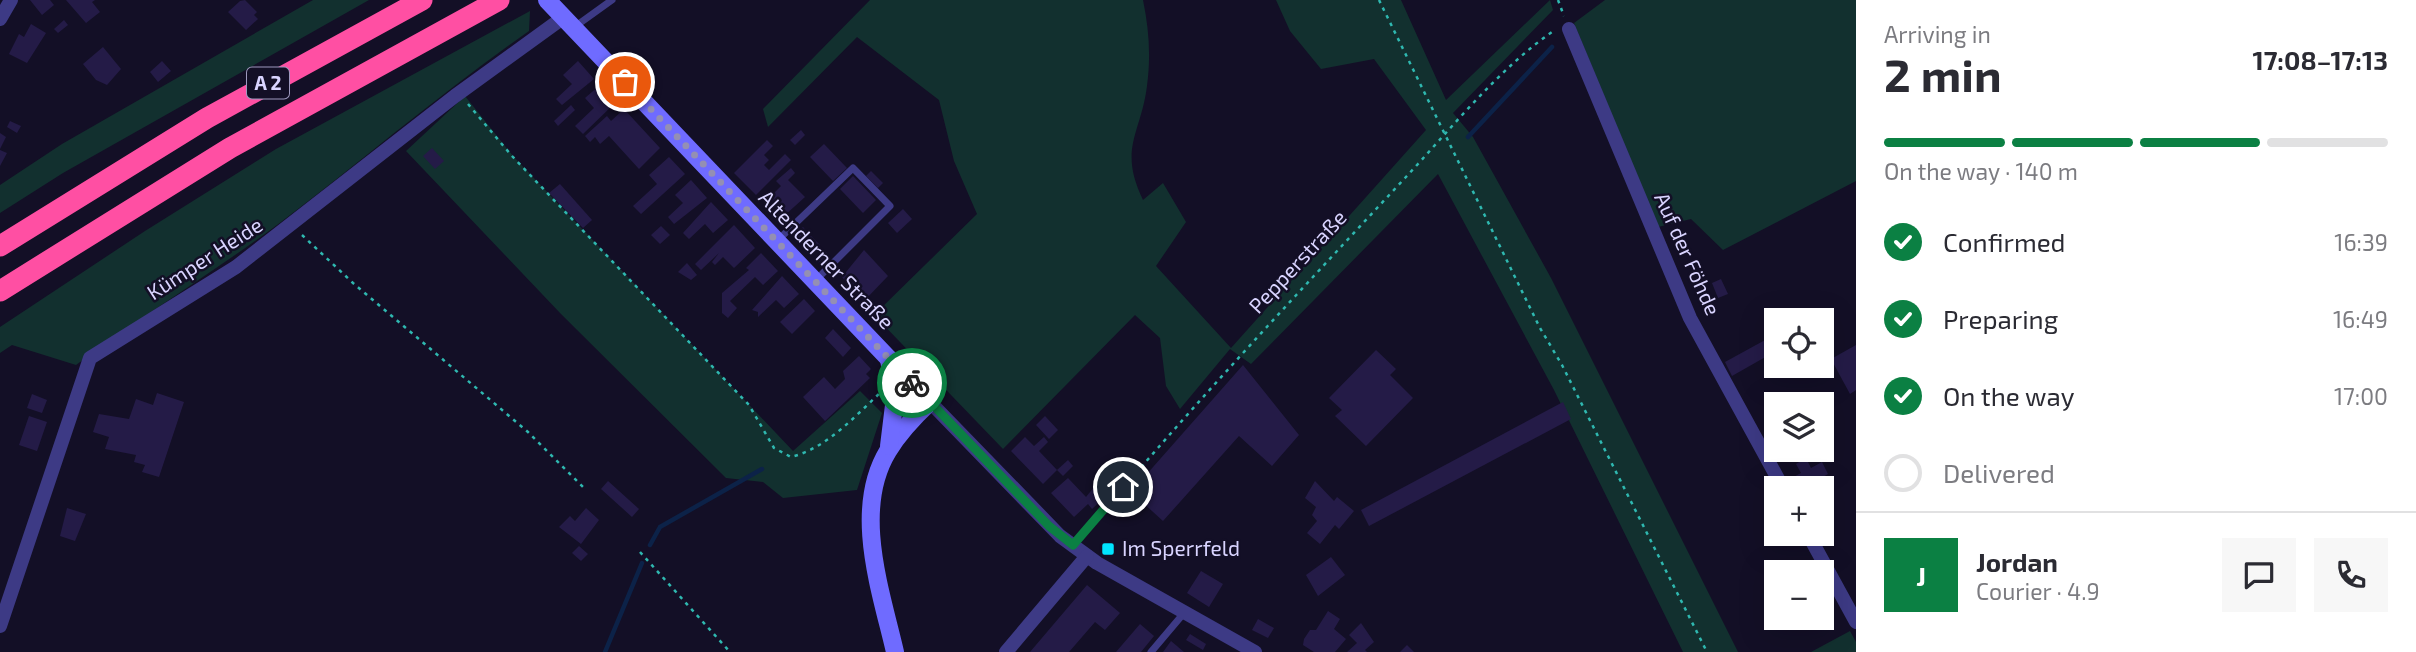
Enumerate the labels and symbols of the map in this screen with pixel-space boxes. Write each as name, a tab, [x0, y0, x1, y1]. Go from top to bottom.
pin	[595, 52, 655, 112]
road number: A 2	[247, 68, 289, 99]
street label: Altenderner Straße	[754, 184, 900, 334]
street label: Auf der Föhde	[1650, 188, 1727, 319]
street label: Pepperstraße	[1243, 204, 1351, 318]
street label: Kümper Heide	[142, 211, 267, 304]
courier	[877, 348, 947, 418]
pin	[1093, 457, 1153, 517]
place label: Im Sperrfeld	[1122, 535, 1240, 560]
marker: Im Sperrfeld	[1100, 541, 1116, 557]

